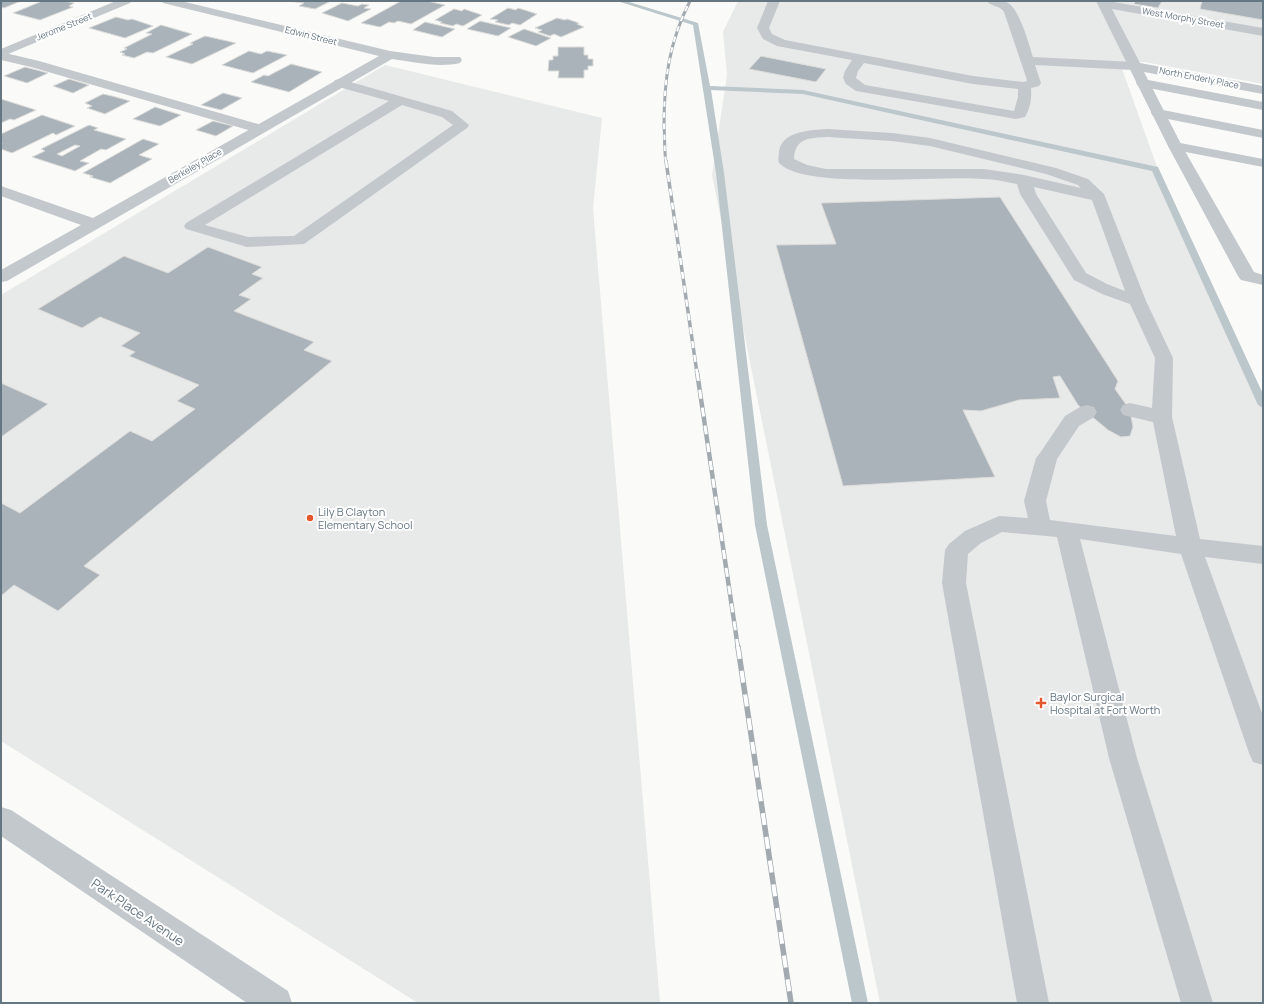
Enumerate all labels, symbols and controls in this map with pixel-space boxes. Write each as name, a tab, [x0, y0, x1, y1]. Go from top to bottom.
street label: West Morphy Street	[1141, 4, 1225, 31]
street label: Jerome Street	[34, 9, 94, 44]
street label: Edwin Street	[284, 23, 339, 48]
street label: North Enderly Place	[1158, 63, 1240, 92]
street label: Berkeley Place	[165, 145, 224, 186]
place label: Lily B Clayton Elementary School	[318, 504, 413, 532]
marker: Lily B Clayton Elementary School	[305, 513, 315, 523]
place label: Baylor Surgical Hospital at Fort Worth	[1050, 689, 1160, 717]
marker: Baylor Surgical Hospital at Fort Worth	[1035, 697, 1047, 709]
street label: Park Place Avenue	[88, 874, 188, 950]

